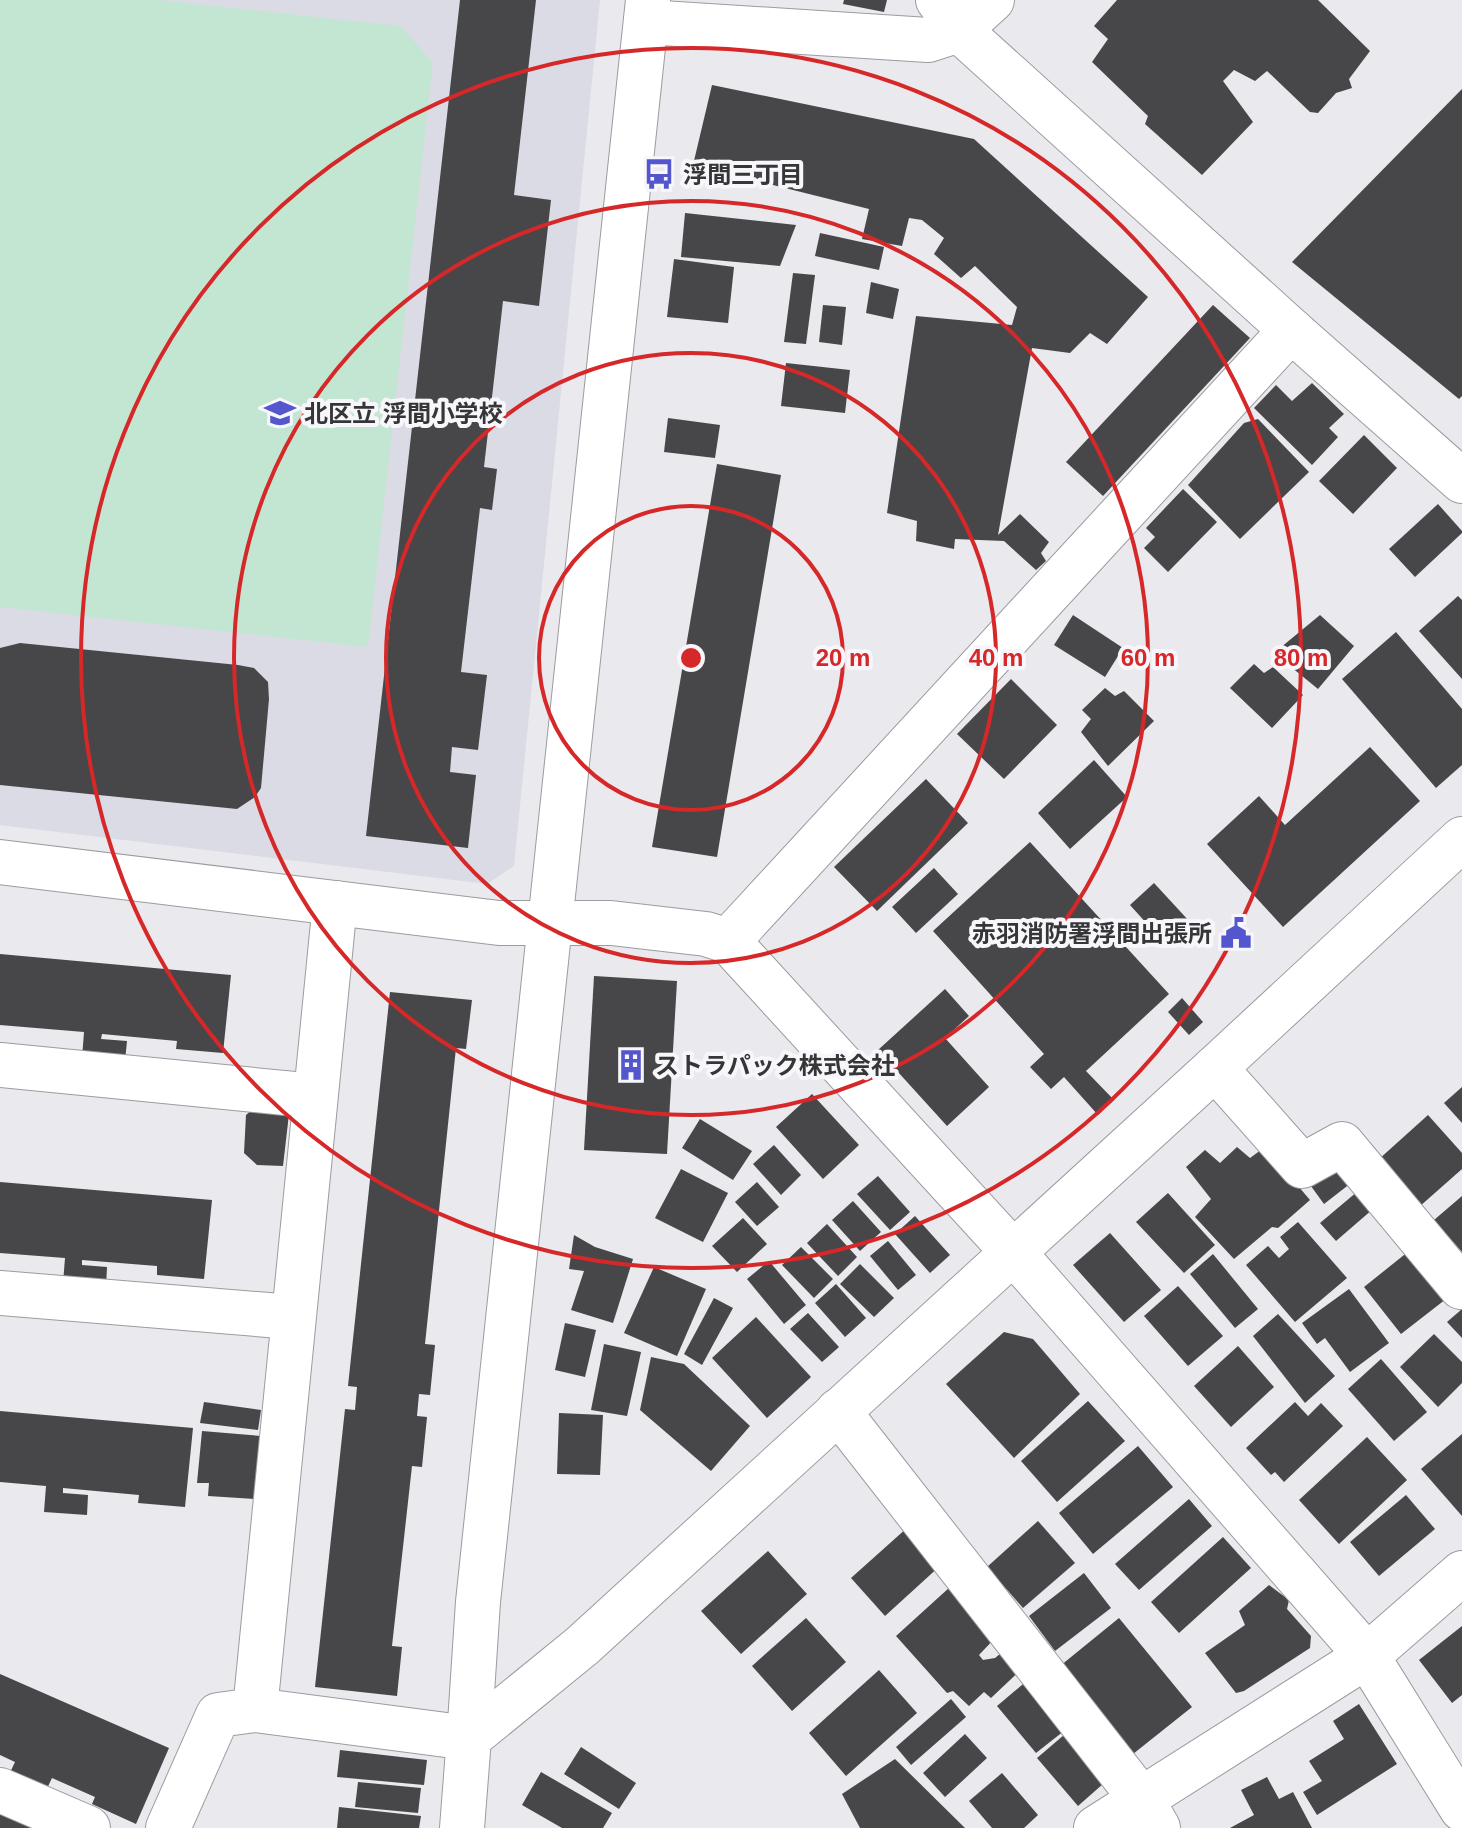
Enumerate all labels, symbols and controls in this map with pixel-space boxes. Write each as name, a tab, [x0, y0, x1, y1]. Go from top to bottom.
bus stop icon: 浮間三丁目	[642, 157, 676, 191]
place label: 浮間三丁目	[683, 161, 803, 188]
school or university icon: 北区立 浮間小学校	[263, 396, 297, 430]
place label: 北区立 浮間小学校	[304, 400, 503, 427]
centre of rings	[677, 644, 705, 672]
text: 20 m	[816, 644, 870, 671]
text: 40 m	[969, 644, 1023, 671]
text: 60 m	[1121, 644, 1175, 671]
text: 80 m	[1274, 644, 1328, 671]
public building icon: 赤羽消防署浮間出張所	[1219, 916, 1253, 950]
place label: 赤羽消防署浮間出張所	[972, 920, 1212, 947]
building icon: ストラパック株式会社	[614, 1048, 648, 1082]
place label: ストラパック株式会社	[655, 1052, 895, 1079]

